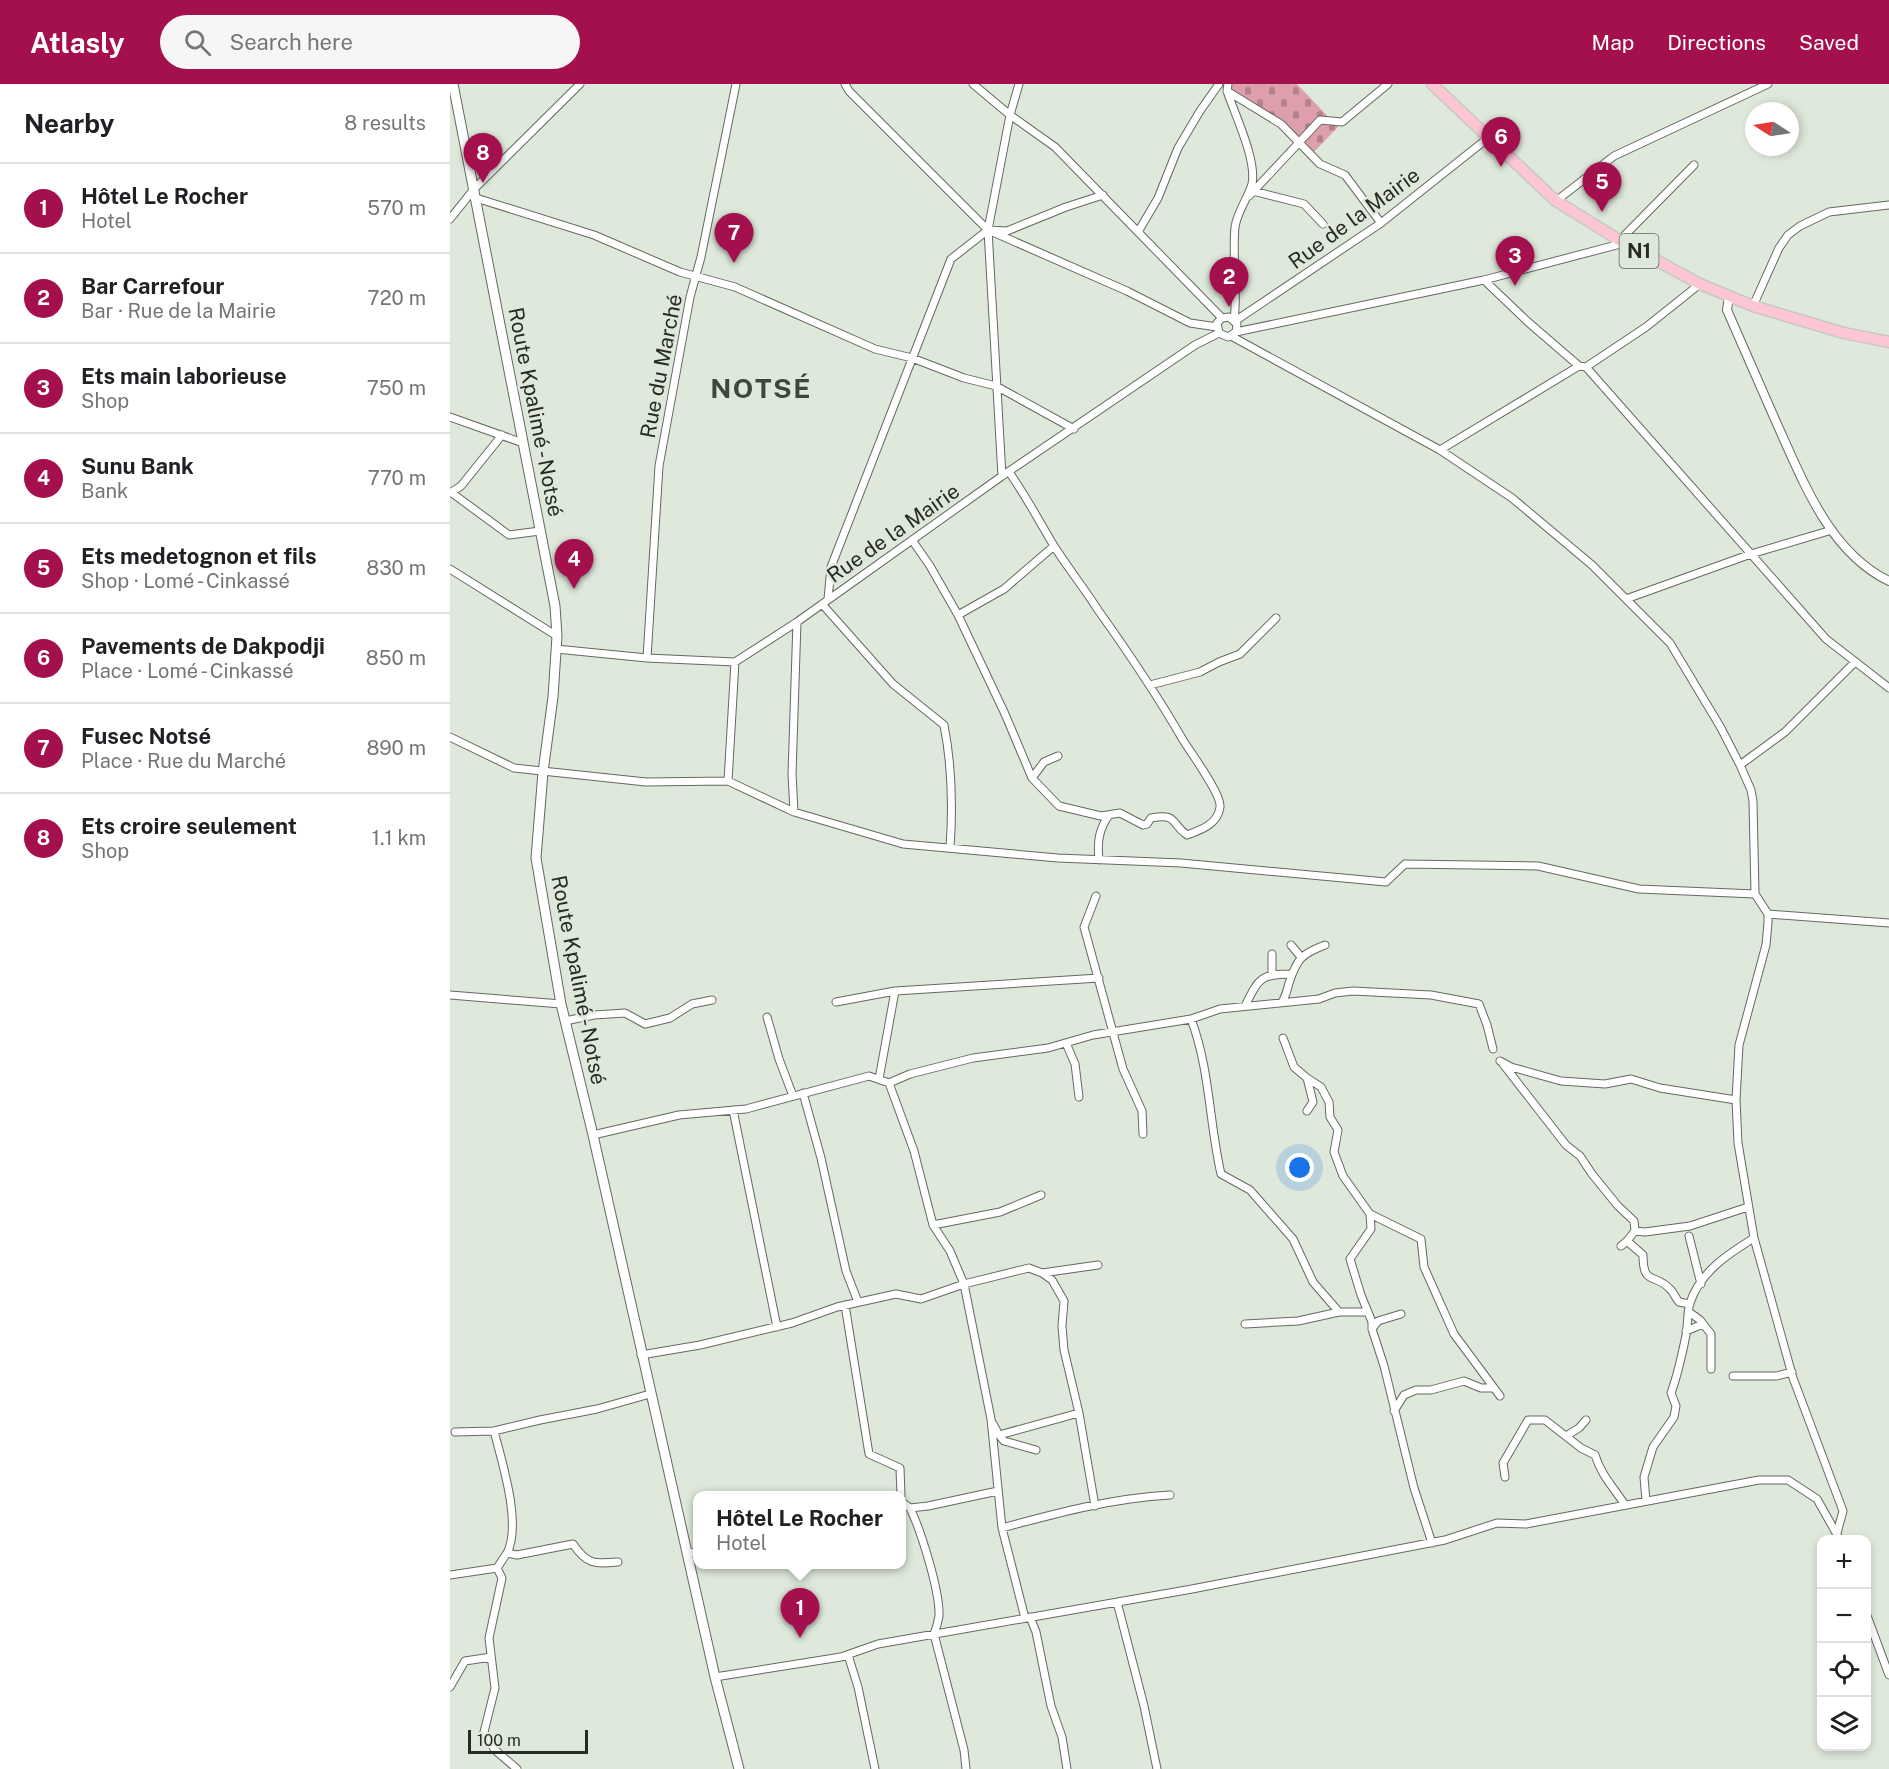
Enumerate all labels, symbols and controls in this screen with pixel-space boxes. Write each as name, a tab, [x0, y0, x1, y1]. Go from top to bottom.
search box	[160, 15, 580, 69]
text: Atlasly	[30, 26, 124, 59]
icon: search	[181, 26, 214, 59]
text: Search here	[229, 29, 353, 55]
text: Map	[1592, 30, 1634, 55]
text: Directions	[1667, 30, 1766, 55]
text: Saved	[1799, 30, 1859, 55]
north arrow	[1745, 102, 1799, 156]
text: Nearby	[24, 108, 114, 139]
text: 8 results	[344, 111, 426, 135]
pin: 6	[1482, 118, 1520, 167]
pin: 8	[464, 134, 502, 183]
street label: Rue de la Mairie	[1284, 162, 1424, 274]
pin: 5	[1582, 162, 1622, 212]
text: Hôtel Le Rocher	[81, 183, 248, 209]
text: 1	[39, 196, 48, 220]
text: 570 m	[367, 196, 426, 220]
text: Hotel	[81, 209, 132, 233]
pin: 7	[714, 214, 754, 263]
road number: N1	[1620, 234, 1658, 268]
pin: 3	[1496, 236, 1534, 286]
pin: 2	[1210, 258, 1248, 307]
text: Bar Carrefour	[81, 273, 224, 299]
text: 2	[37, 286, 50, 310]
text: 720 m	[368, 286, 426, 310]
street label: Rue du Marché	[635, 292, 687, 440]
text: Bar · Rue de la Mairie	[81, 299, 276, 323]
street label: Route Kpalimé - Notsé	[503, 305, 569, 519]
text: Ets main laborieuse	[81, 363, 287, 389]
district label: NOTSÉ	[710, 372, 812, 404]
text: 3	[37, 376, 50, 400]
text: 750 m	[367, 376, 426, 400]
text: Shop	[81, 389, 129, 413]
text: Sunu Bank	[81, 453, 194, 479]
text: 4	[37, 466, 50, 490]
text: 770 m	[368, 466, 426, 490]
street label: Rue de la Mairie	[822, 478, 964, 588]
text: Bank	[81, 479, 128, 503]
pin: 4	[554, 540, 594, 589]
text: Ets medetognon et fils	[81, 543, 317, 569]
text: 5	[37, 556, 50, 580]
text: 830 m	[366, 556, 426, 580]
text: Shop · Lomé - Cinkassé	[81, 569, 290, 593]
text: Pavements de Dakpodji	[81, 633, 325, 659]
text: 6	[37, 646, 50, 670]
text: 850 m	[366, 646, 426, 670]
text: Place · Lomé - Cinkassé	[81, 659, 294, 683]
text: Fusec Notsé	[81, 723, 211, 749]
text: 7	[37, 736, 50, 760]
text: 890 m	[366, 736, 426, 760]
text: Place · Rue du Marché	[81, 749, 286, 773]
text: Ets croire seulement	[81, 813, 297, 839]
text: 8	[37, 826, 50, 850]
text: 1.1 km	[372, 826, 426, 850]
text: Shop	[81, 839, 129, 863]
street label: Route Kpalimé - Notsé	[546, 873, 612, 1087]
your location	[1285, 1153, 1314, 1182]
popup	[693, 1491, 906, 1569]
text: Hôtel Le Rocher	[716, 1505, 883, 1531]
text: Hotel	[716, 1531, 767, 1555]
map controls	[1817, 1535, 1871, 1751]
button: +	[1817, 1535, 1871, 1589]
pin: 1	[780, 1588, 820, 1638]
button: −	[1817, 1589, 1871, 1643]
button: locate	[1817, 1643, 1871, 1697]
button: layers	[1817, 1697, 1871, 1751]
scale bar	[468, 1727, 588, 1754]
text: 100 m	[477, 1731, 521, 1750]

